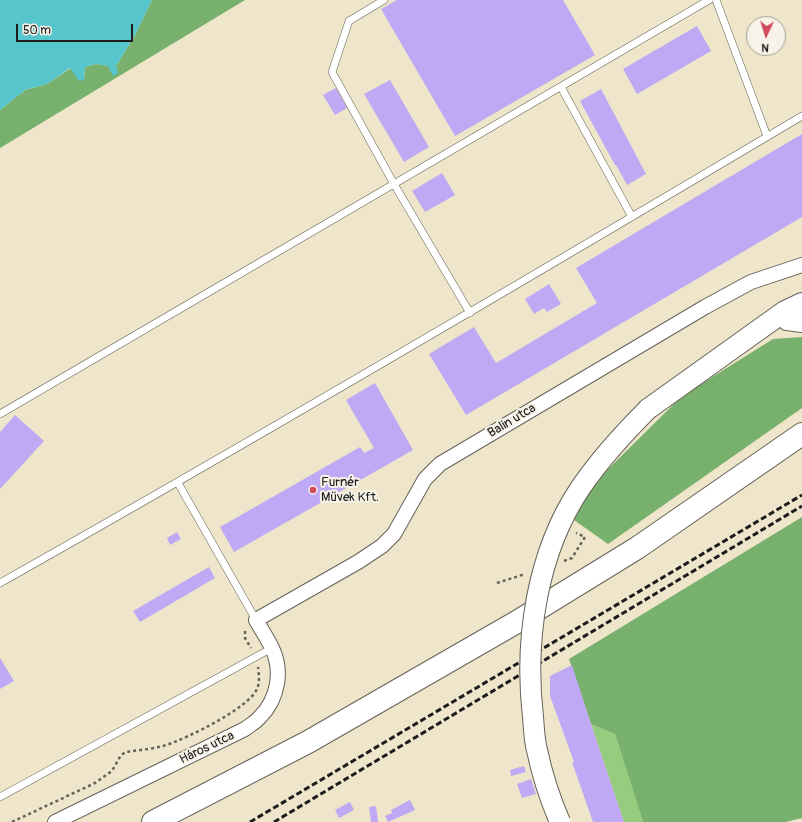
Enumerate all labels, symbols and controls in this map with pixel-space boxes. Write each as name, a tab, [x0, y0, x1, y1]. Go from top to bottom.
scale bar	[18, 16, 135, 42]
north arrow	[746, 16, 786, 56]
text: 50 m	[23, 23, 51, 38]
text: N	[761, 41, 769, 54]
street label: Balin utca	[485, 401, 539, 441]
place label: Furnér Művek Kft.	[321, 475, 379, 506]
marker: Furnér Művek Kft.	[308, 485, 318, 495]
street label: Háros utca	[177, 728, 237, 768]

